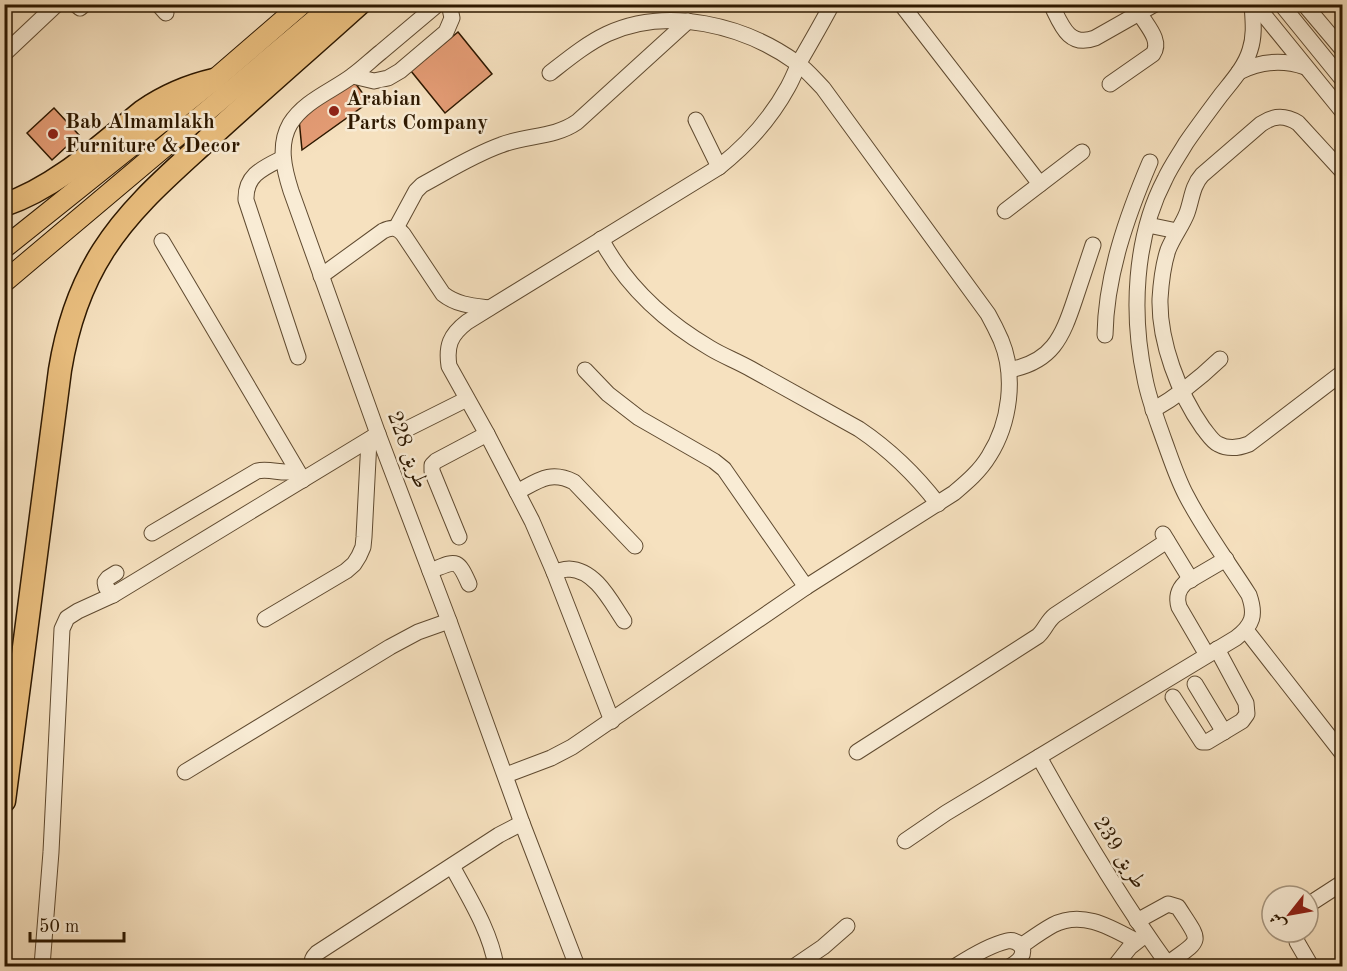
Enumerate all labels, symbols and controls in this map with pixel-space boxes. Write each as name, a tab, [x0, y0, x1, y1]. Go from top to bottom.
place label: Arabian Parts Company	[346, 89, 488, 134]
marker: Arabian Parts Company	[327, 104, 341, 118]
place label: Bab Almamlakh Furniture & Decor	[65, 112, 240, 157]
marker: Bab Almamlakh Furniture & Decor	[46, 127, 60, 141]
street label: طريق 228	[382, 409, 431, 492]
street label: طريق 239	[1088, 813, 1149, 893]
north arrow	[1260, 884, 1320, 944]
scale bar	[30, 905, 124, 943]
text: ش	[1268, 910, 1290, 932]
text: 50 m	[39, 918, 79, 936]

